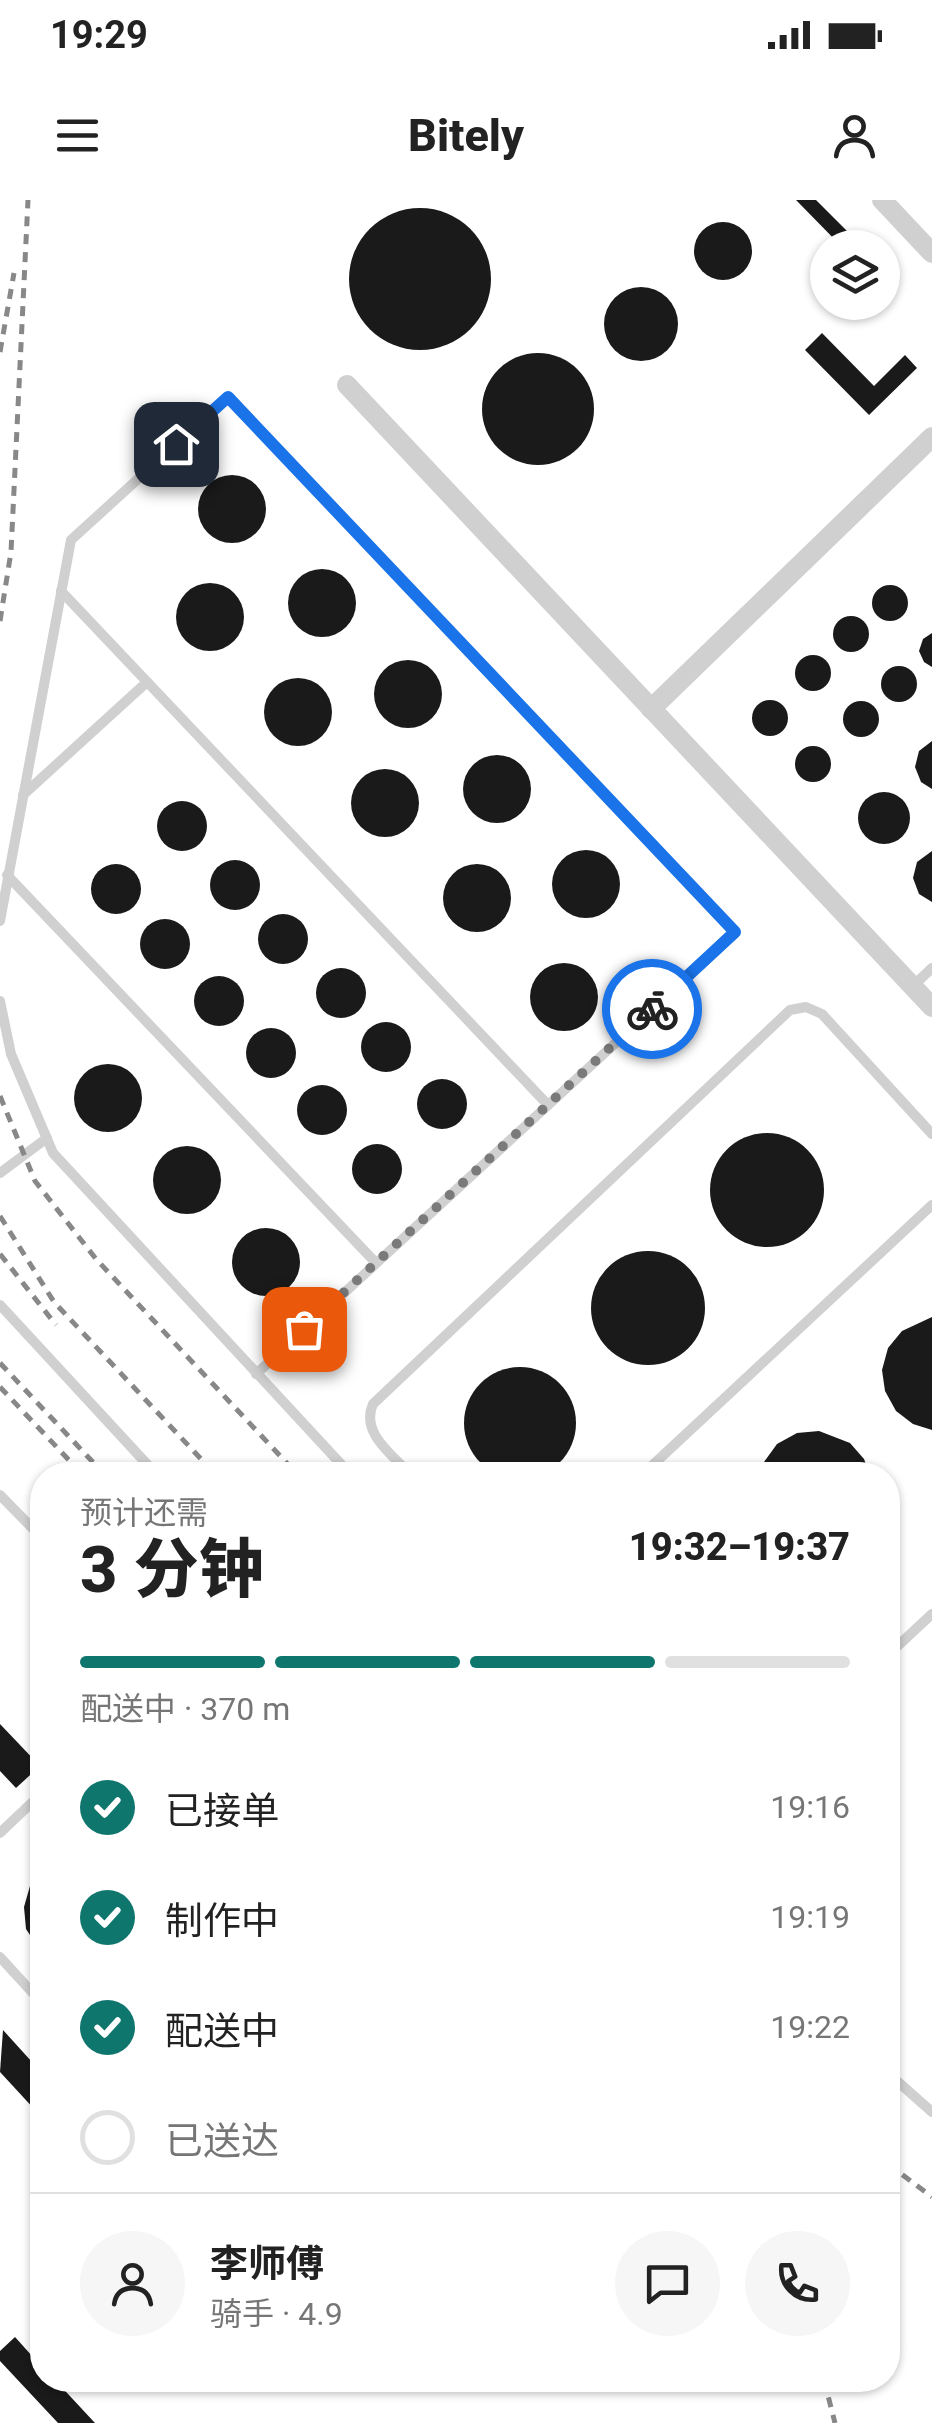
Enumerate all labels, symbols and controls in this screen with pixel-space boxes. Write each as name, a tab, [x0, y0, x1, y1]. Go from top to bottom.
text: 19:29	[50, 13, 148, 57]
icon: menu	[50, 108, 105, 163]
icon: person	[827, 108, 882, 163]
text: Bitely	[408, 109, 524, 162]
map controls	[810, 230, 900, 320]
button: layers	[810, 230, 900, 320]
pin	[134, 402, 219, 487]
icon: home	[149, 417, 204, 472]
courier	[602, 959, 702, 1059]
icon: bike	[625, 982, 680, 1037]
pin	[262, 1287, 347, 1372]
icon: bag	[277, 1302, 332, 1357]
text: 预计还需	[80, 1494, 208, 1532]
text: 19:32–19:37	[629, 1525, 850, 1569]
text: 3 分钟	[80, 1532, 264, 1608]
text: 配送中 · 370 m	[80, 1690, 290, 1728]
icon: check	[80, 1780, 135, 1835]
text: 19:16	[770, 1788, 850, 1826]
text: 已接单	[165, 1789, 279, 1833]
icon: check	[80, 1890, 135, 1945]
text: 19:19	[770, 1898, 850, 1936]
text: 制作中	[165, 1899, 279, 1943]
icon: check	[80, 2000, 135, 2055]
text: 19:22	[770, 2008, 850, 2046]
text: 配送中	[165, 2009, 279, 2053]
text: 已送达	[165, 2119, 279, 2163]
button: person	[80, 2231, 185, 2336]
button: chat	[615, 2231, 720, 2336]
button: phone	[745, 2231, 850, 2336]
text: 李师傅	[210, 2242, 324, 2286]
text: 骑手 · 4.9	[210, 2295, 343, 2333]

